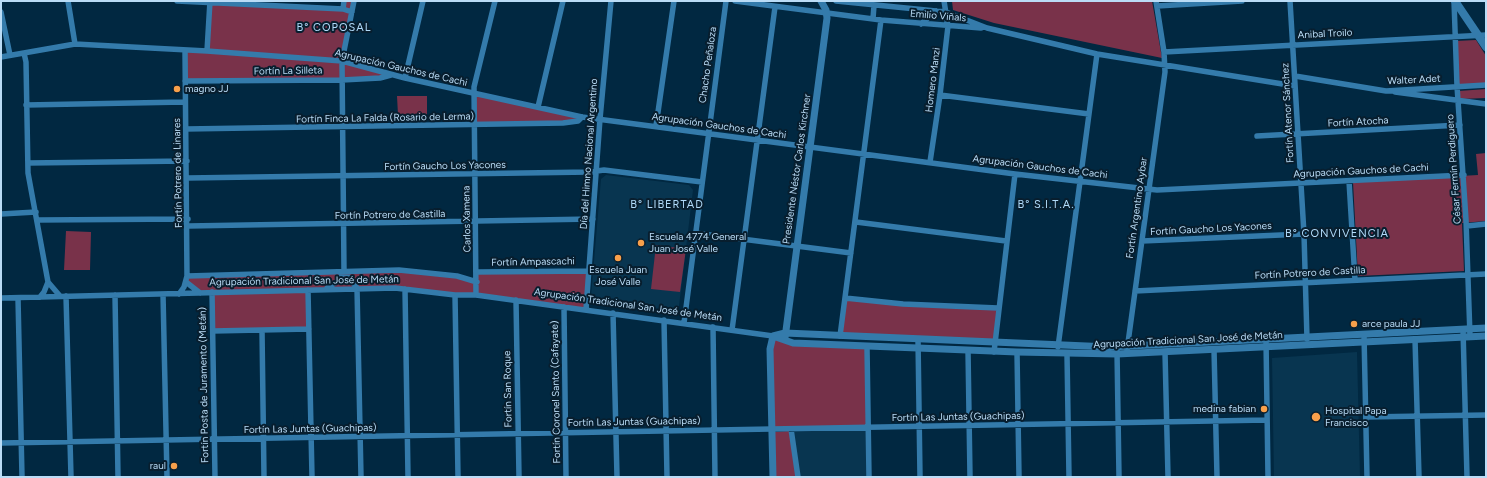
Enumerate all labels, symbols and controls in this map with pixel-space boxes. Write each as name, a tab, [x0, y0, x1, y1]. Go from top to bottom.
street label: Emilio Viñals	[909, 8, 967, 24]
district label: B° COPOSAL	[297, 21, 371, 35]
street label: Chacho Peñaloza	[697, 26, 719, 104]
street label: Anibal Troilo	[1297, 27, 1353, 41]
street label: Agrupación Gauchos de Cachi	[334, 47, 468, 89]
street label: Homero Manzi	[923, 47, 943, 113]
street label: Fortín Atenor Sánchez	[1279, 63, 1297, 163]
street label: Fortín La Silleta	[254, 64, 322, 78]
street label: Walter Adet	[1387, 73, 1441, 87]
street label: Día del Himno Nacional Argentino	[578, 78, 600, 230]
place label: magno JJ	[185, 83, 229, 95]
marker: magno JJ	[172, 84, 182, 94]
street label: Presidente Néstor Carlos Kirchner	[781, 93, 813, 245]
street label: Fortín Finca La Falda (Rosario de Lerma)	[296, 110, 474, 126]
street label: Agrupación Gauchos de Cachi	[651, 111, 787, 141]
street label: Fortín Atocha	[1327, 114, 1389, 130]
street label: César Fermín Perdiguero	[1444, 114, 1464, 224]
street label: Fortín Potrero de Linares	[171, 118, 185, 228]
street label: Agrupación Gauchos de Cachi	[972, 153, 1108, 181]
street label: Fortín Argentino Aybar	[1124, 157, 1150, 259]
street label: Fortín Gaucho Los Yacones	[384, 159, 506, 173]
street label: Agrupación Gauchos de Cachi	[1293, 161, 1429, 181]
street label: Carlos Xamena	[460, 186, 474, 252]
district label: B° LIBERTAD	[630, 198, 704, 212]
district label: B° S.I.T.A.	[1018, 198, 1074, 212]
street label: Fortín Potrero de Castilla	[334, 208, 446, 222]
street label: Fortín Gaucho Los Yacones	[1150, 220, 1272, 238]
district label: B° CONVIVENCIA	[1285, 227, 1389, 241]
place label: Escuela 4774 General Juan José Valle	[649, 231, 746, 254]
marker: Escuela 4774 General Juan José Valle	[636, 238, 646, 248]
marker: Escuela Juan José Valle	[613, 253, 623, 263]
street label: Fortín Ampascachi	[491, 255, 575, 269]
place label: Escuela Juan José Valle	[589, 264, 647, 288]
street label: Fortín Potrero de Castilla	[1254, 264, 1366, 282]
street label: Agrupación Tradicional San José de Metán	[209, 273, 399, 289]
street label: Agrupación Tradicional San José de Metán	[533, 286, 723, 324]
street label: Fortín Posta de Juramento (Metán)	[197, 307, 211, 463]
place label: arce paula JJ	[1362, 318, 1420, 330]
marker: arce paula JJ	[1349, 319, 1359, 329]
street label: Fortín Coronel Santo (Cafayate)	[549, 320, 563, 464]
street label: Agrupación Tradicional San José de Metán	[1093, 329, 1283, 351]
street label: Fortín San Roque	[501, 350, 515, 428]
place label: medina fabian	[1193, 403, 1256, 415]
marker: medina fabian	[1259, 404, 1269, 414]
place label: Hospital Papa Francisco	[1325, 405, 1387, 428]
street label: Fortín Las Juntas (Guachipas)	[892, 410, 1024, 424]
marker: Hospital Papa Francisco	[1310, 411, 1322, 423]
street label: Fortín Las Juntas (Guachipas)	[568, 415, 700, 429]
street label: Fortín Las Juntas (Guachipas)	[244, 422, 376, 436]
place label: raul	[150, 460, 166, 472]
marker: raul	[169, 461, 179, 471]

